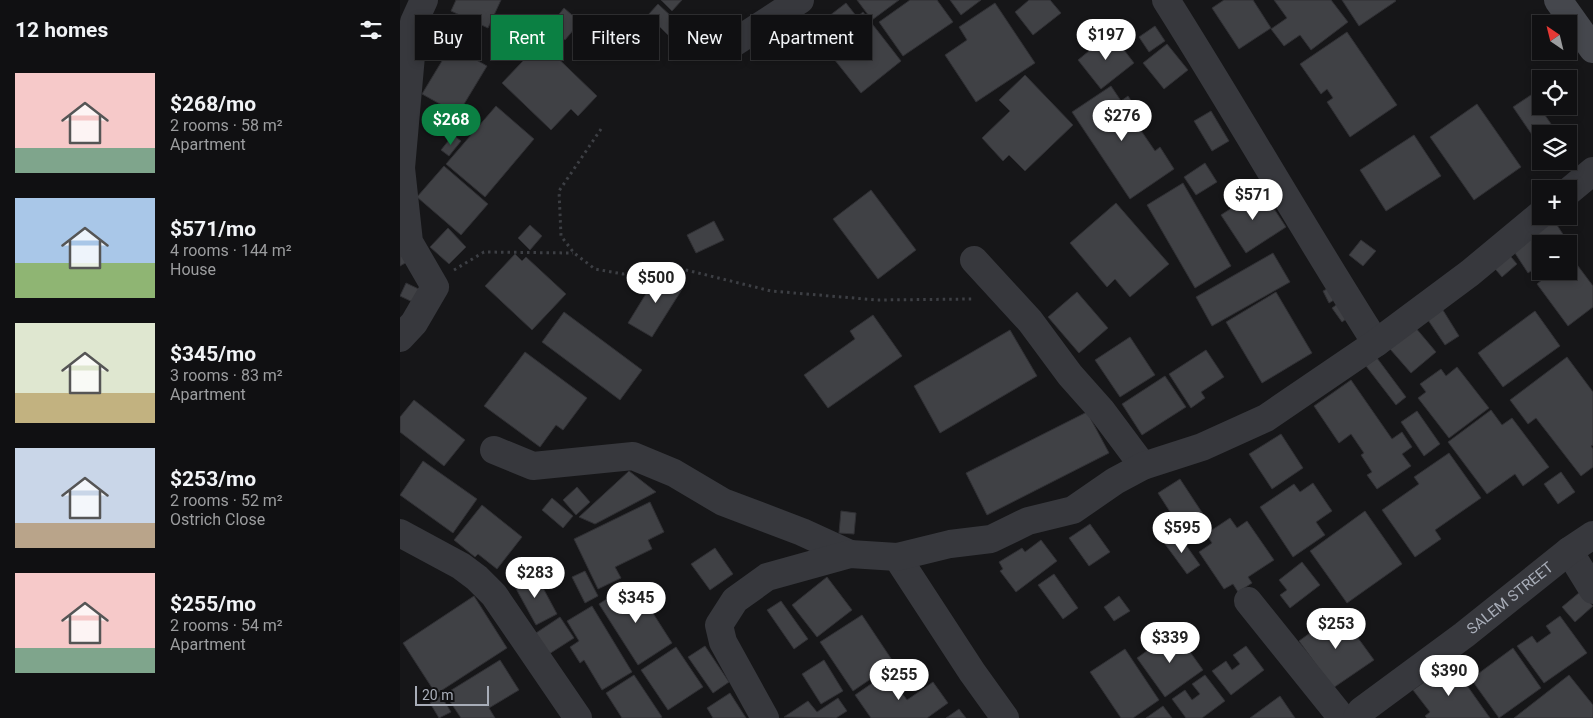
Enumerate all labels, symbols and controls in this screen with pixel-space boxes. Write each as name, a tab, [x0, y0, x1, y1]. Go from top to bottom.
chip: Buy	[415, 15, 481, 60]
chip: Rent	[491, 15, 563, 60]
chip: Filters	[573, 15, 659, 60]
chip: New	[669, 15, 741, 60]
chip: Apartment	[751, 15, 872, 60]
north arrow	[1532, 15, 1578, 60]
map controls	[1532, 15, 1577, 280]
icon: filters	[357, 16, 385, 44]
text: 12 homes	[15, 18, 108, 42]
pin: $197	[1076, 18, 1136, 61]
text: $197	[1088, 25, 1124, 44]
button: locate	[1532, 70, 1577, 115]
text: $268/mo	[170, 92, 256, 116]
icon: home	[55, 93, 115, 153]
pin: $276	[1092, 100, 1152, 142]
pin: $268	[421, 104, 481, 146]
text: $276	[1104, 106, 1140, 125]
text: $268	[433, 110, 469, 129]
text: 2 rooms · 58 m²	[170, 116, 283, 135]
button: layers	[1532, 125, 1577, 170]
text: Apartment	[170, 135, 246, 154]
pin: $571	[1223, 178, 1283, 221]
button: +	[1532, 180, 1577, 225]
text: $571	[1235, 185, 1271, 204]
text: $571/mo	[170, 217, 256, 241]
icon: home	[55, 218, 115, 278]
button: −	[1532, 235, 1577, 280]
text: 4 rooms · 144 m²	[170, 241, 292, 260]
text: House	[170, 260, 216, 279]
pin: $500	[626, 262, 686, 304]
text: $500	[638, 268, 674, 287]
text: $345/mo	[170, 342, 256, 366]
icon: home	[55, 343, 115, 403]
text: 3 rooms · 83 m²	[170, 366, 283, 385]
text: Apartment	[170, 385, 246, 404]
text: $253/mo	[170, 467, 256, 491]
icon: home	[55, 468, 115, 528]
text: 2 rooms · 52 m²	[170, 491, 283, 510]
text: Ostrich Close	[170, 510, 265, 529]
pin: $595	[1152, 512, 1212, 554]
text: $595	[1164, 518, 1200, 537]
pin: $283	[505, 556, 565, 599]
street label: SALEM STREET	[1463, 558, 1557, 638]
text: $283	[517, 563, 553, 582]
pin: $345	[606, 582, 666, 624]
text: $345	[618, 588, 654, 607]
text: $255/mo	[170, 592, 256, 616]
icon: home	[55, 593, 115, 653]
pin: $253	[1306, 608, 1366, 650]
text: $253	[1318, 614, 1354, 633]
text: 2 rooms · 54 m²	[170, 616, 283, 635]
pin: $339	[1140, 622, 1200, 664]
text: $339	[1152, 628, 1188, 647]
text: Apartment	[170, 635, 246, 654]
pin: $390	[1419, 654, 1479, 697]
pin: $255	[869, 658, 929, 701]
text: $390	[1431, 661, 1467, 680]
text: $255	[881, 665, 917, 684]
scale bar	[415, 683, 489, 706]
text: 20 m	[422, 687, 454, 703]

